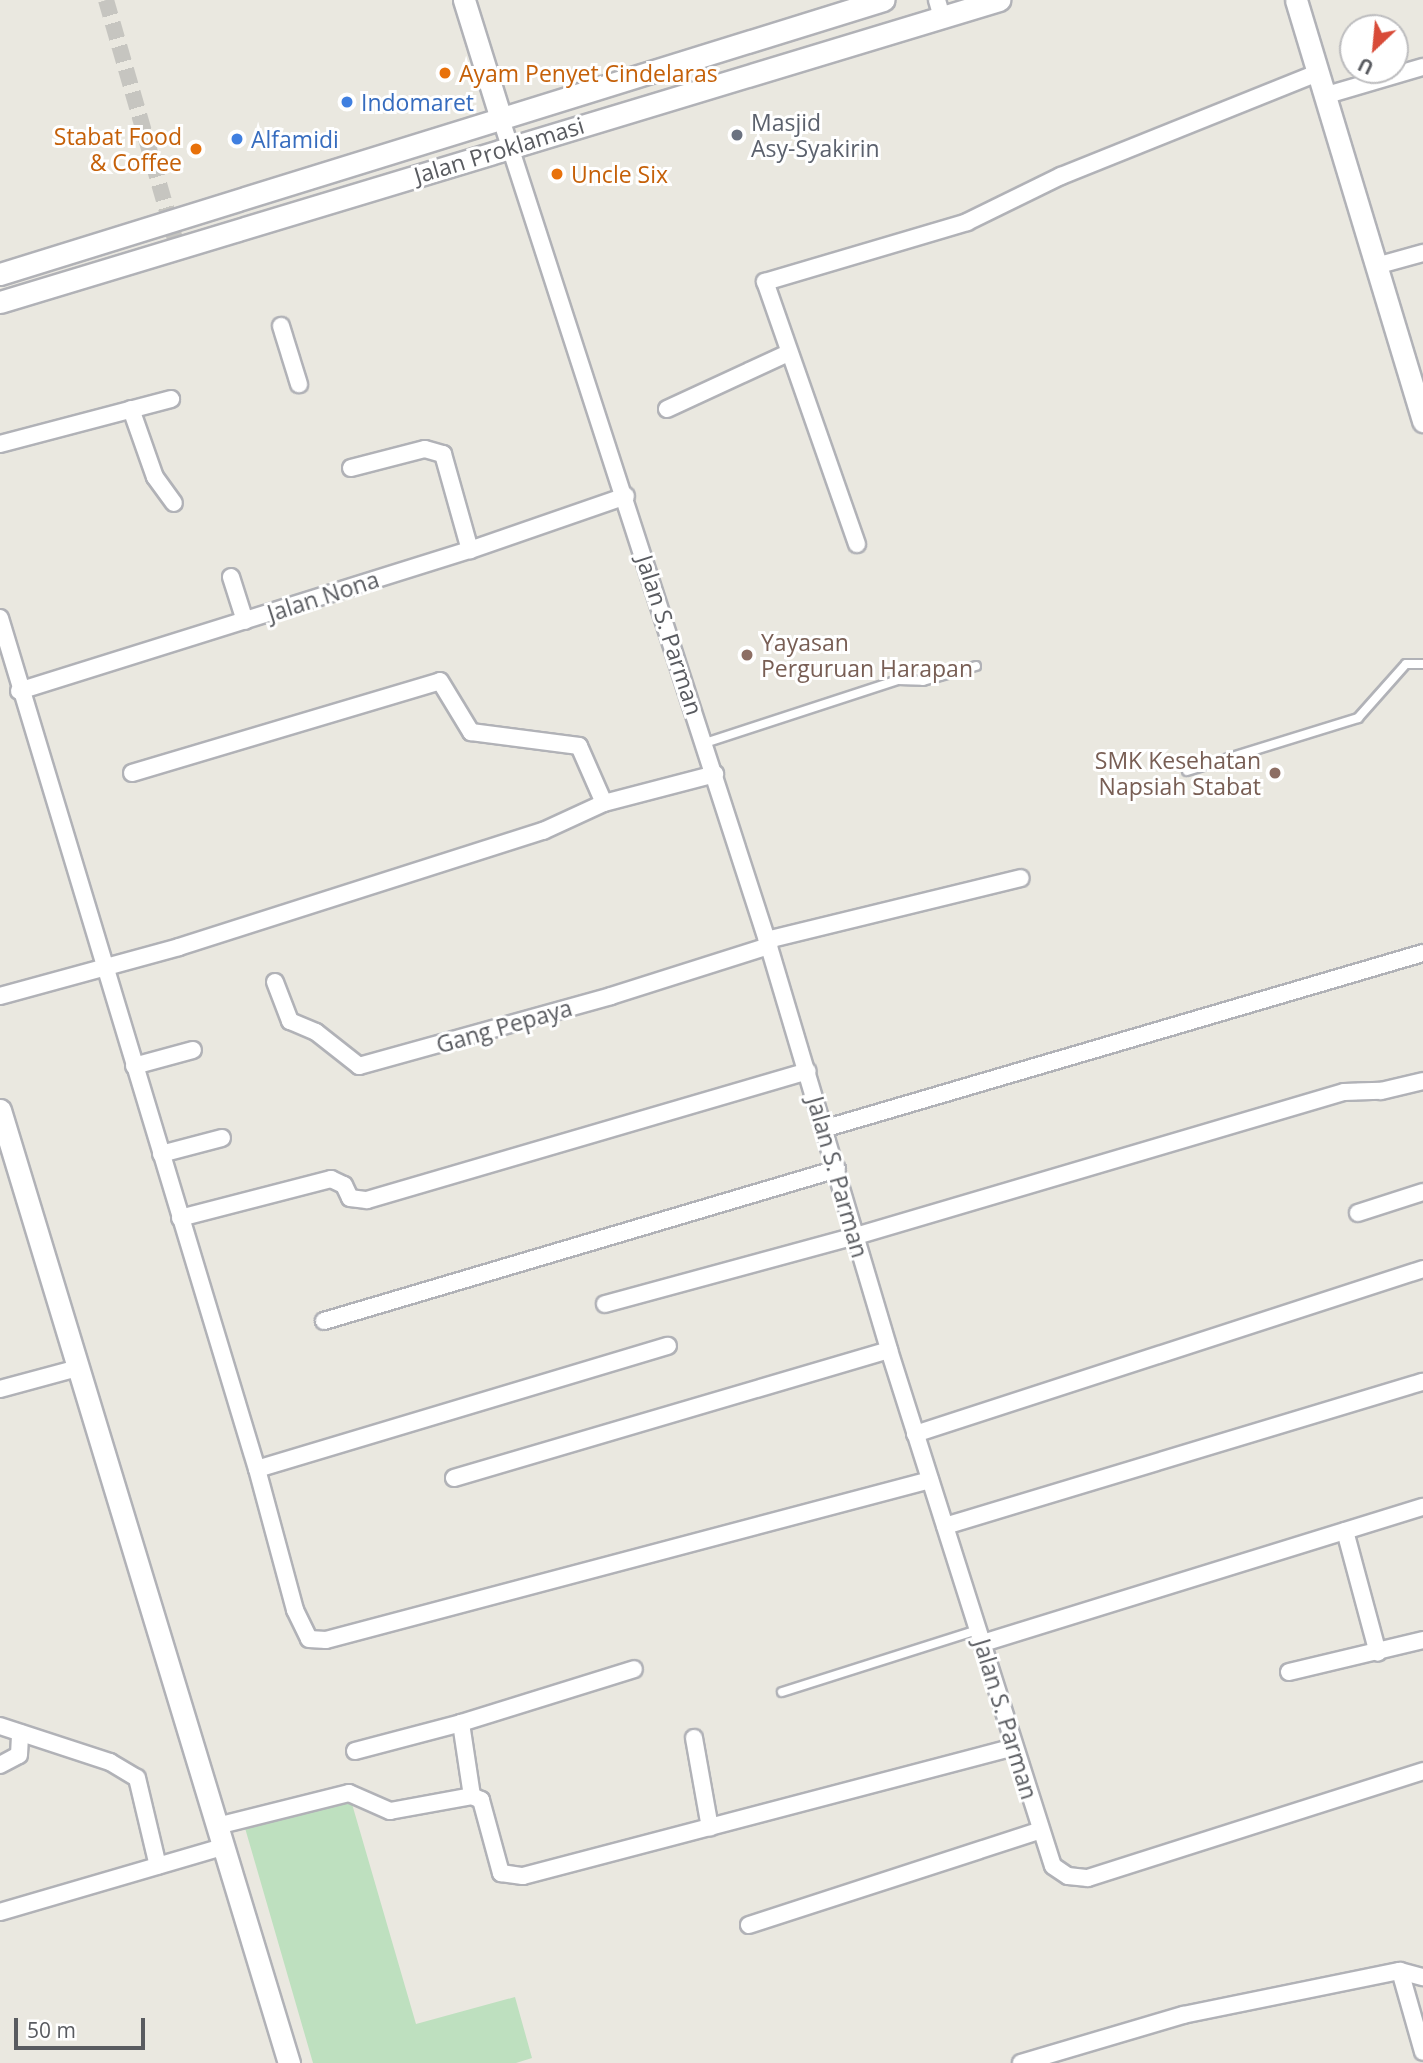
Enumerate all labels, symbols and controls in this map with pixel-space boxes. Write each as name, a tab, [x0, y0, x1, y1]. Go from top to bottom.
north arrow	[1339, 14, 1409, 84]
text: U	[1354, 51, 1378, 81]
place label: Ayam Penyet Cindelaras	[459, 59, 718, 87]
marker: Ayam Penyet Cindelaras	[437, 65, 453, 81]
place label: Indomaret	[361, 88, 474, 116]
marker: Indomaret	[339, 94, 355, 110]
place label: Masjid Asy-Syakirin	[751, 108, 880, 162]
street label: Jalan Proklamasi	[411, 111, 587, 189]
place label: Stabat Food & Coffee	[54, 122, 182, 176]
place label: Alfamidi	[251, 125, 339, 153]
marker: Masjid Asy-Syakirin	[729, 127, 745, 143]
marker: Alfamidi	[229, 131, 245, 147]
marker: Stabat Food & Coffee	[188, 141, 204, 157]
place label: Uncle Six	[571, 160, 668, 188]
marker: Uncle Six	[549, 166, 565, 182]
street label: Jalan S. Parman	[631, 552, 709, 718]
street label: Jalan Nona	[264, 565, 382, 627]
place label: Yayasan Perguruan Harapan	[761, 628, 973, 682]
marker: Yayasan Perguruan Harapan	[739, 647, 755, 663]
place label: SMK Kesehatan Napsiah Stabat	[1095, 746, 1261, 800]
marker: SMK Kesehatan Napsiah Stabat	[1267, 765, 1283, 781]
street label: Gang Pepaya	[433, 993, 575, 1059]
street label: Jalan S. Parman	[802, 1093, 874, 1261]
street label: Jalan S. Parman	[968, 1635, 1044, 1803]
scale bar	[18, 2004, 149, 2048]
text: 50 m	[27, 2016, 76, 2044]

